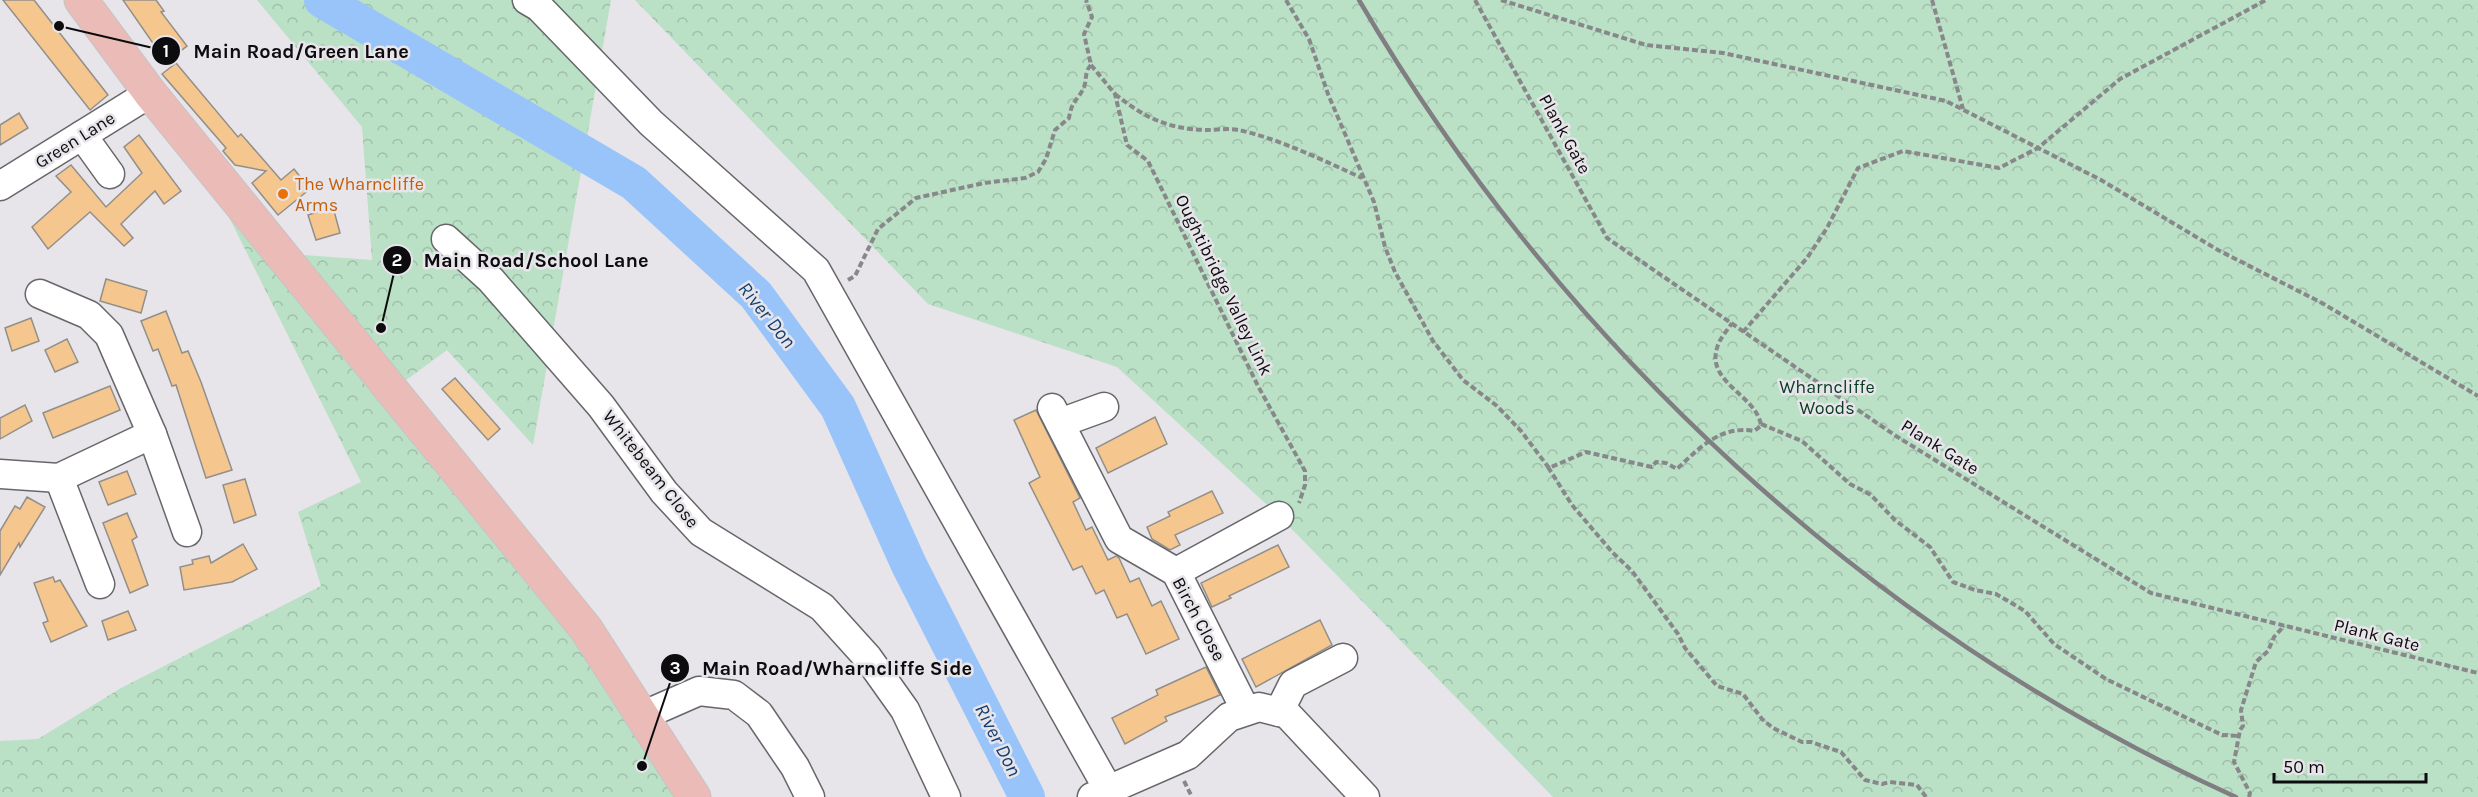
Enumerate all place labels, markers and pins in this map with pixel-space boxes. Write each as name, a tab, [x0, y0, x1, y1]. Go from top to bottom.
callout: Main Road/Green Lane	[151, 32, 421, 70]
place label: The Wharncliffe Arms	[295, 173, 424, 216]
marker: The Wharncliffe Arms	[276, 187, 290, 201]
callout: Main Road/School Lane	[382, 241, 661, 279]
callout: Main Road/Wharncliffe Side	[660, 649, 984, 687]

